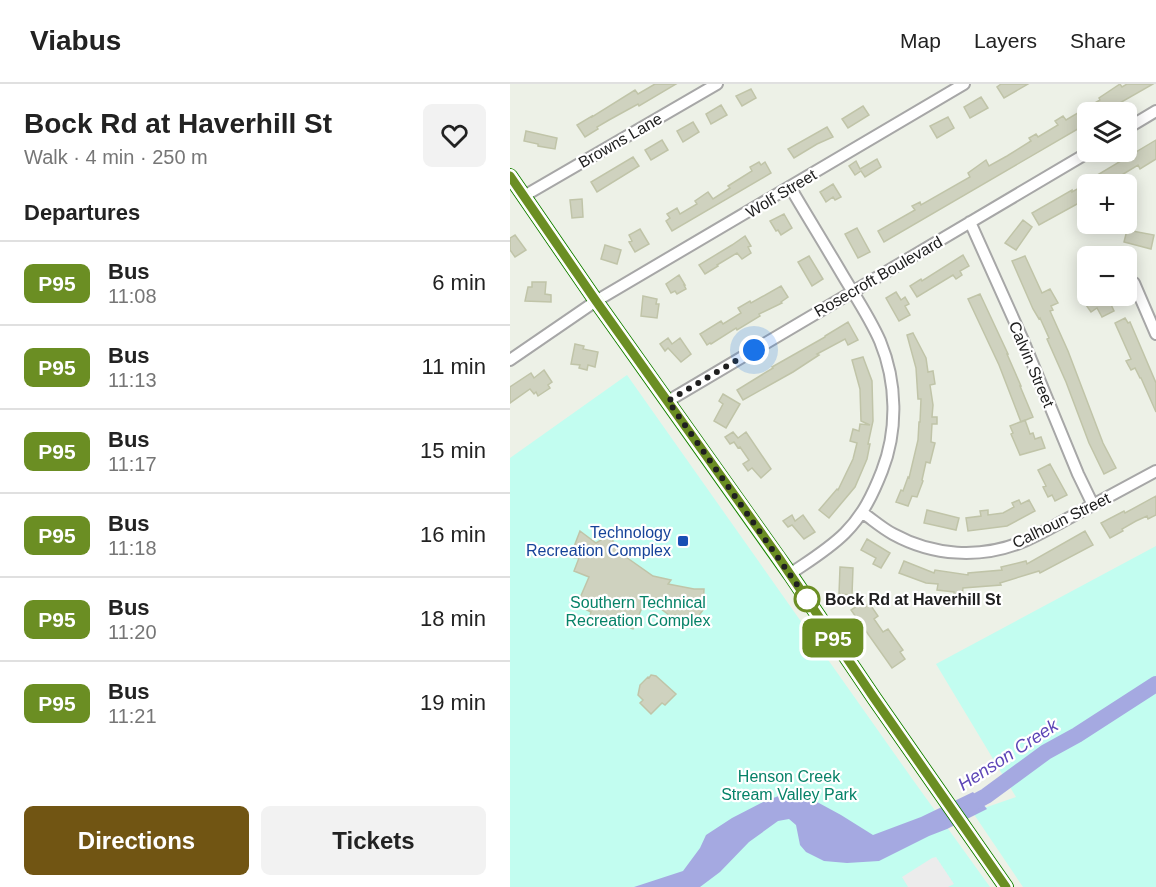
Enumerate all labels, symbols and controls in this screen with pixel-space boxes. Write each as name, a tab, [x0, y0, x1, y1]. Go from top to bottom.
text: Viabus	[30, 25, 121, 56]
text: Map	[900, 29, 941, 52]
text: Layers	[974, 29, 1037, 52]
text: Share	[1070, 29, 1126, 52]
map controls	[1077, 102, 1137, 306]
button: layers	[1077, 102, 1137, 162]
button: heart	[423, 104, 486, 167]
text: Bock Rd at Haverhill St	[24, 108, 332, 139]
street label: Browns Lane	[576, 110, 665, 171]
text: Walk · 4 min · 250 m	[24, 146, 208, 168]
street label: Wolf Street	[743, 166, 820, 221]
button: +	[1077, 174, 1137, 234]
text: Departures	[24, 200, 140, 225]
street label: Rosecroft Boulevard	[811, 233, 945, 320]
button: −	[1077, 246, 1137, 306]
text: Bus	[108, 259, 150, 284]
text: 6 min	[432, 270, 486, 295]
text: P95	[38, 272, 76, 295]
text: 11:08	[108, 285, 157, 307]
street label: Calvin Street	[1006, 319, 1057, 410]
your location	[739, 335, 769, 365]
text: Bus	[108, 343, 150, 368]
text: 11 min	[422, 354, 486, 379]
text: P95	[38, 356, 76, 379]
text: 11:13	[108, 369, 157, 391]
text: Bus	[108, 427, 150, 452]
text: 15 min	[420, 438, 486, 463]
text: P95	[38, 440, 76, 463]
text: 11:17	[108, 453, 157, 475]
street label: Calhoun Street	[1010, 489, 1113, 551]
text: Bus	[108, 511, 150, 536]
text: 16 min	[420, 522, 486, 547]
text: P95	[38, 524, 76, 547]
place label: Technology Recreation Complex	[526, 524, 671, 559]
marker: Technology Recreation Complex	[676, 534, 690, 548]
text: 11:18	[108, 537, 157, 559]
marker: Bock Rd at Haverhill St	[794, 586, 820, 612]
place label: Bock Rd at Haverhill St	[825, 591, 1002, 608]
park label: Southern Technical Recreation Complex	[566, 594, 710, 629]
text: Bus	[108, 595, 150, 620]
text: 18 min	[420, 606, 486, 631]
text: P95	[38, 608, 76, 631]
line badge: P95	[798, 618, 868, 658]
text: 11:20	[108, 621, 157, 643]
text: P95	[814, 627, 852, 650]
text: Bus	[108, 679, 150, 704]
text: 19 min	[420, 690, 486, 715]
text: P95	[38, 692, 76, 715]
text: 11:21	[108, 705, 157, 727]
water label: Henson Creek	[954, 715, 1063, 795]
park label: Henson Creek Stream Valley Park	[721, 768, 858, 803]
button: Directions	[24, 806, 249, 875]
button: Tickets	[261, 806, 486, 875]

